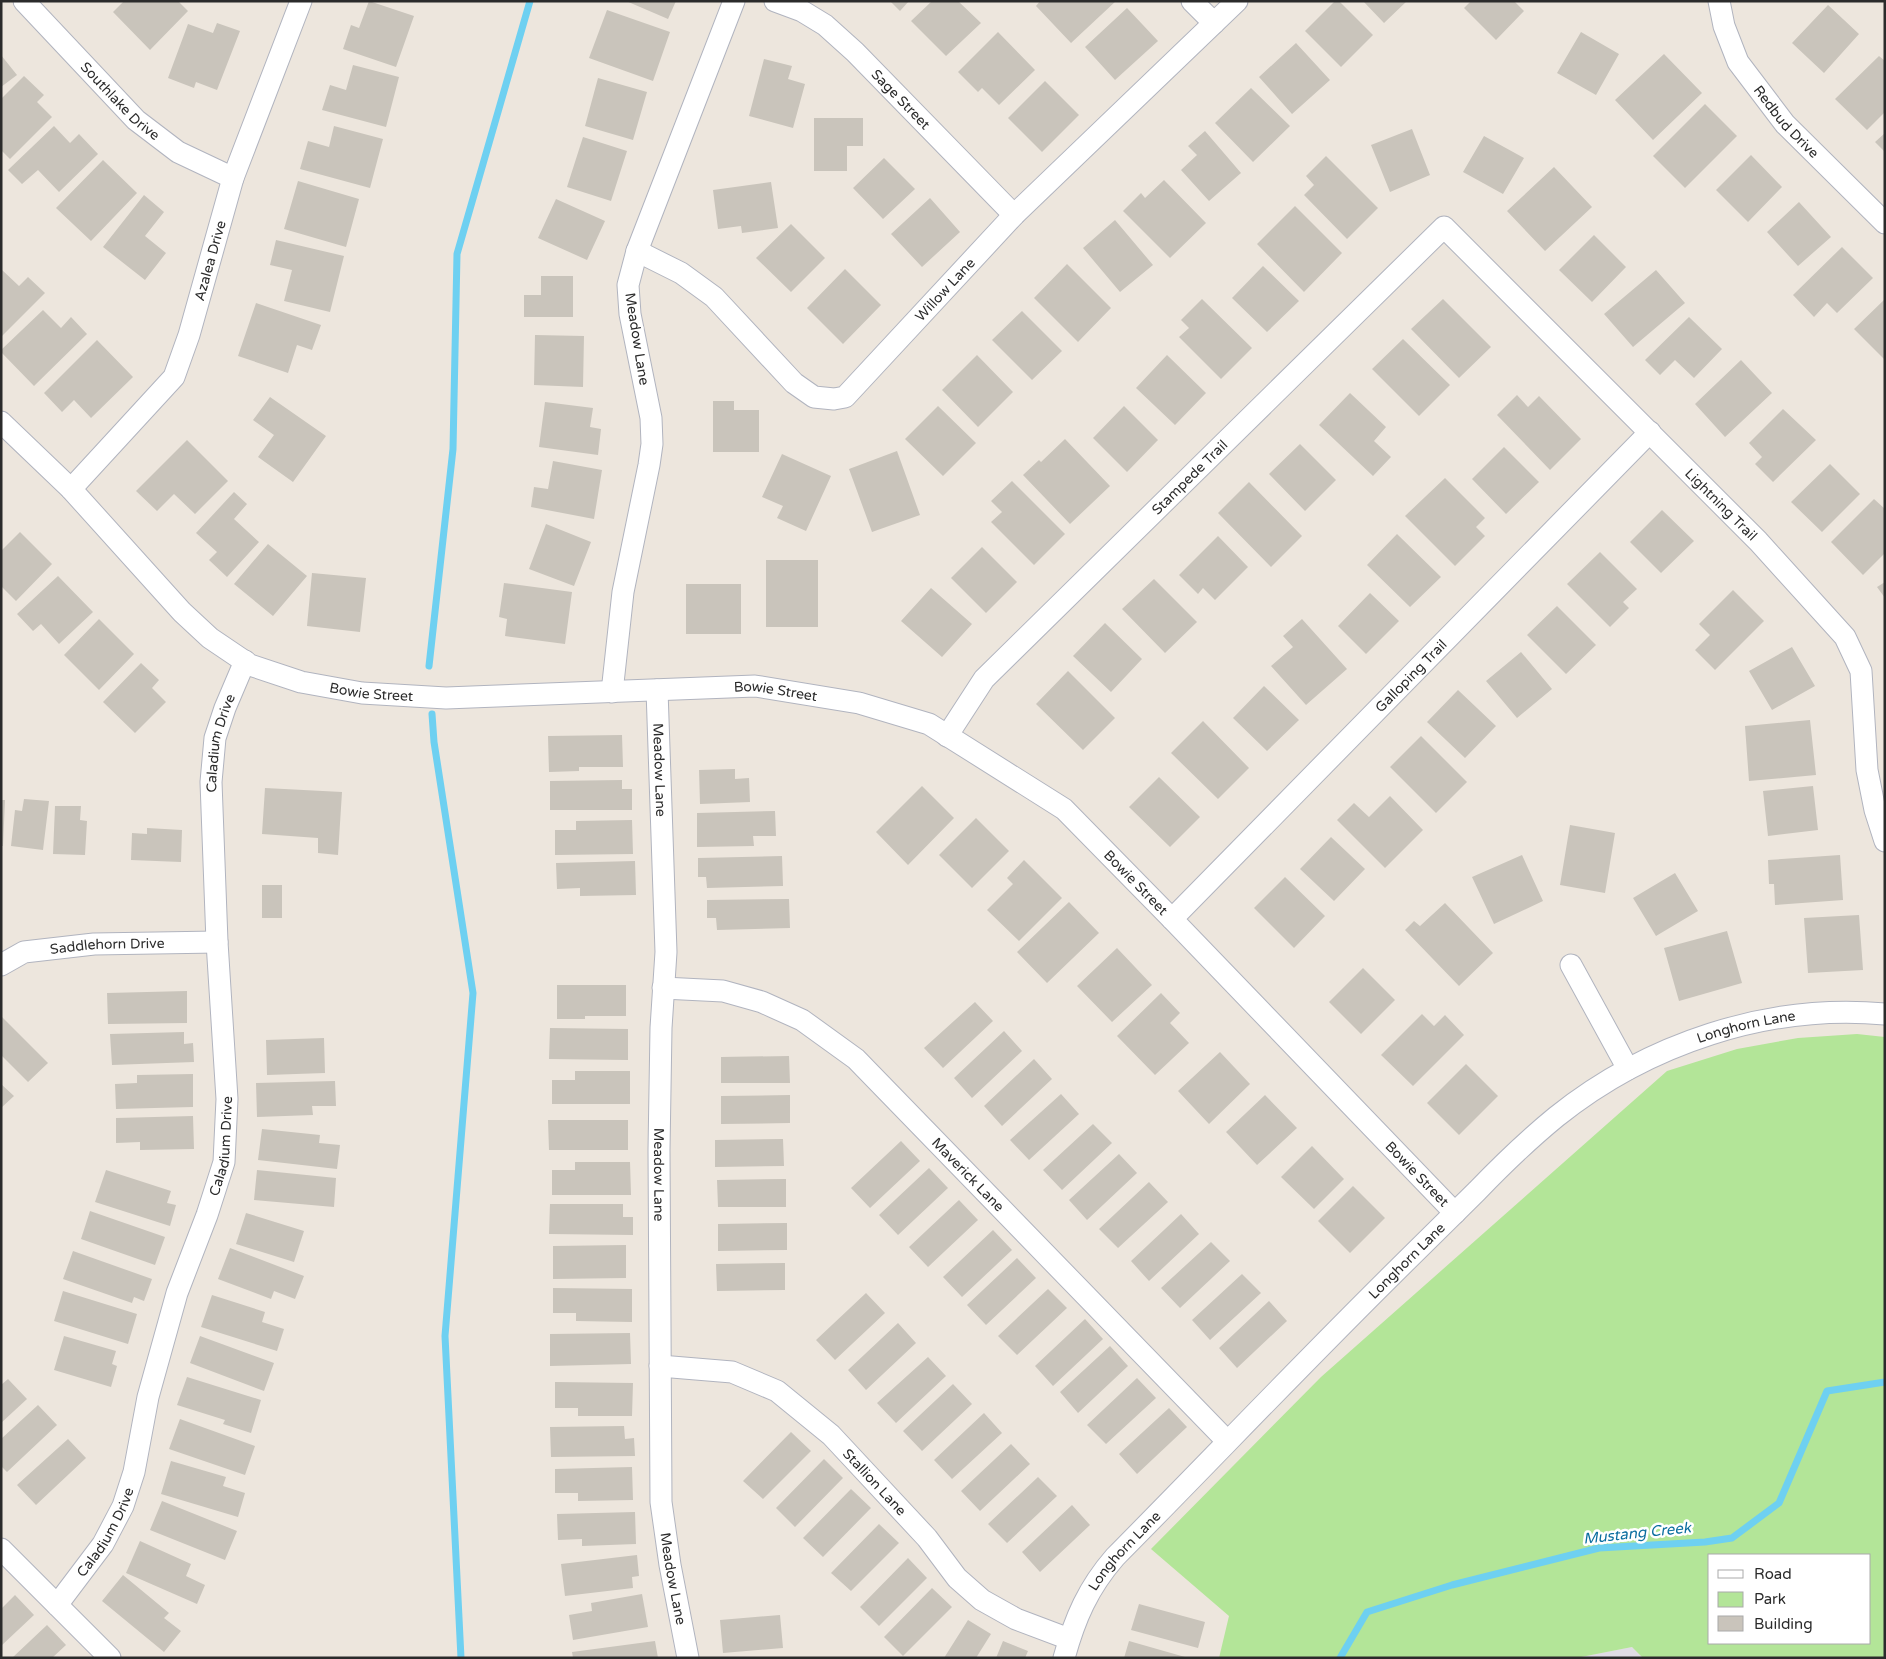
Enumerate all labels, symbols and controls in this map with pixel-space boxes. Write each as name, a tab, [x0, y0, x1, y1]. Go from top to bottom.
street label: Southlake Drive	[77, 58, 163, 144]
street label: Sage Street	[868, 66, 934, 133]
street label: Redbud Drive	[1750, 82, 1823, 161]
street label: Azalea Drive	[190, 218, 229, 303]
street label: Willow Lane	[911, 254, 978, 325]
street label: Meadow Lane	[621, 292, 653, 387]
street label: Stampede Trail	[1148, 436, 1231, 518]
street label: Lightning Trail	[1682, 465, 1761, 544]
street label: Galloping Trail	[1371, 636, 1450, 716]
street label: Bowie Street	[733, 677, 819, 705]
street label: Bowie Street	[328, 679, 414, 705]
street label: Caladium Drive	[202, 691, 239, 793]
street label: Meadow Lane	[650, 723, 670, 817]
street label: Bowie Street	[1100, 846, 1172, 919]
street label: Saddlehorn Drive	[49, 934, 165, 957]
street label: Longhorn Lane	[1694, 1007, 1796, 1047]
street label: Caladium Drive	[205, 1096, 236, 1198]
street label: Meadow Lane	[650, 1128, 668, 1222]
street label: Maverick Lane	[928, 1134, 1008, 1215]
street label: Bowie Street	[1382, 1138, 1453, 1211]
street label: Longhorn Lane	[1365, 1219, 1449, 1302]
street label: Stallion Lane	[840, 1445, 910, 1519]
street label: Caladium Drive	[73, 1485, 137, 1580]
street label: Longhorn Lane	[1084, 1507, 1164, 1594]
water label: Mustang Creek	[1582, 1518, 1694, 1548]
street label: Meadow Lane	[657, 1531, 690, 1626]
legend	[1708, 1554, 1871, 1644]
text: Road	[1754, 1565, 1792, 1583]
text: Park	[1754, 1590, 1786, 1608]
text: Building	[1754, 1615, 1813, 1633]

